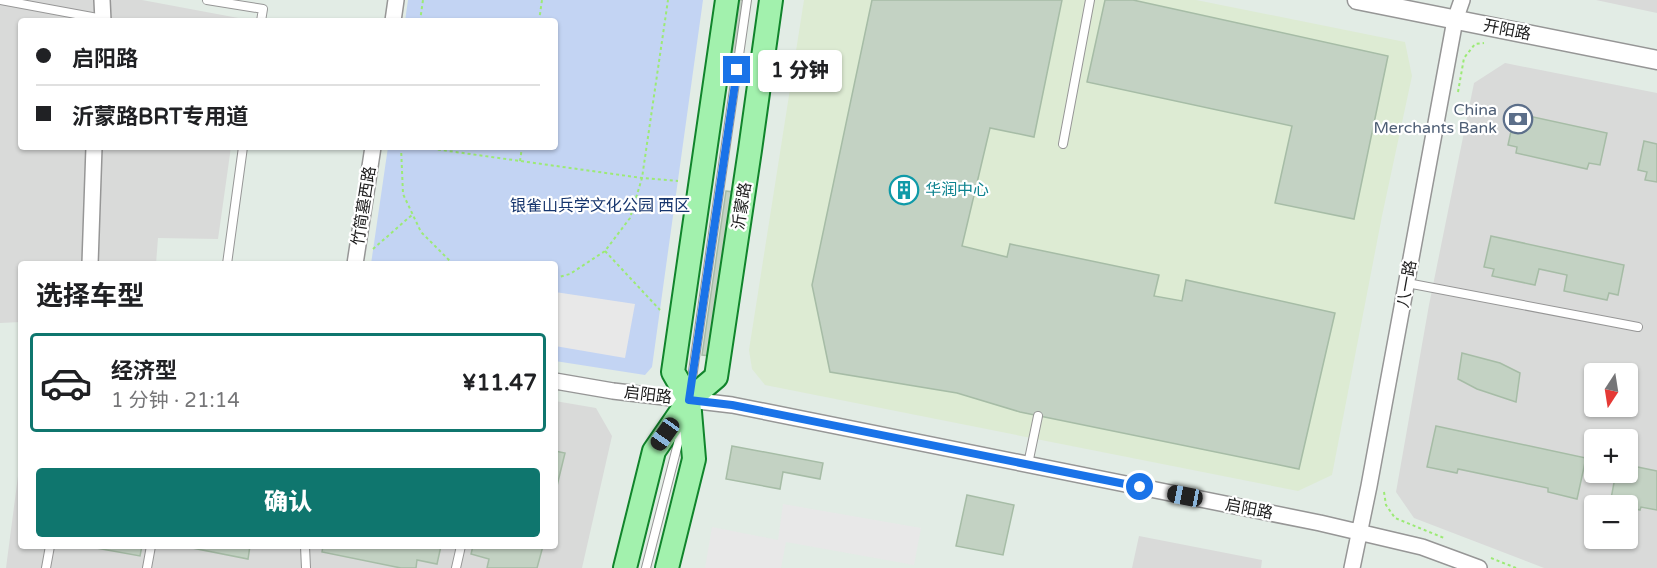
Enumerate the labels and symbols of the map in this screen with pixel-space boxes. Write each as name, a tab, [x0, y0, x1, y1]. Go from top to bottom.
street label: 开阳路	[1482, 16, 1532, 44]
callout: 1 分钟	[758, 49, 842, 91]
route end	[723, 56, 750, 83]
place label: China Merchants Bank	[1374, 100, 1497, 138]
bank icon: China Merchants Bank	[1502, 103, 1534, 135]
street label: 竹简墓西路	[348, 165, 380, 247]
building icon: 华润中心	[888, 174, 920, 206]
place label: 华润中心	[925, 180, 989, 200]
street label: 沂蒙路	[728, 181, 756, 231]
park label: 银雀山兵学文化公园 西区	[510, 196, 690, 216]
street label: 八一路	[1393, 259, 1421, 309]
north arrow	[1584, 363, 1638, 417]
street label: 启阳路	[623, 382, 673, 408]
car	[647, 414, 683, 454]
route start	[1126, 473, 1153, 500]
car	[1166, 484, 1204, 508]
street label: 启阳路	[1224, 495, 1274, 523]

